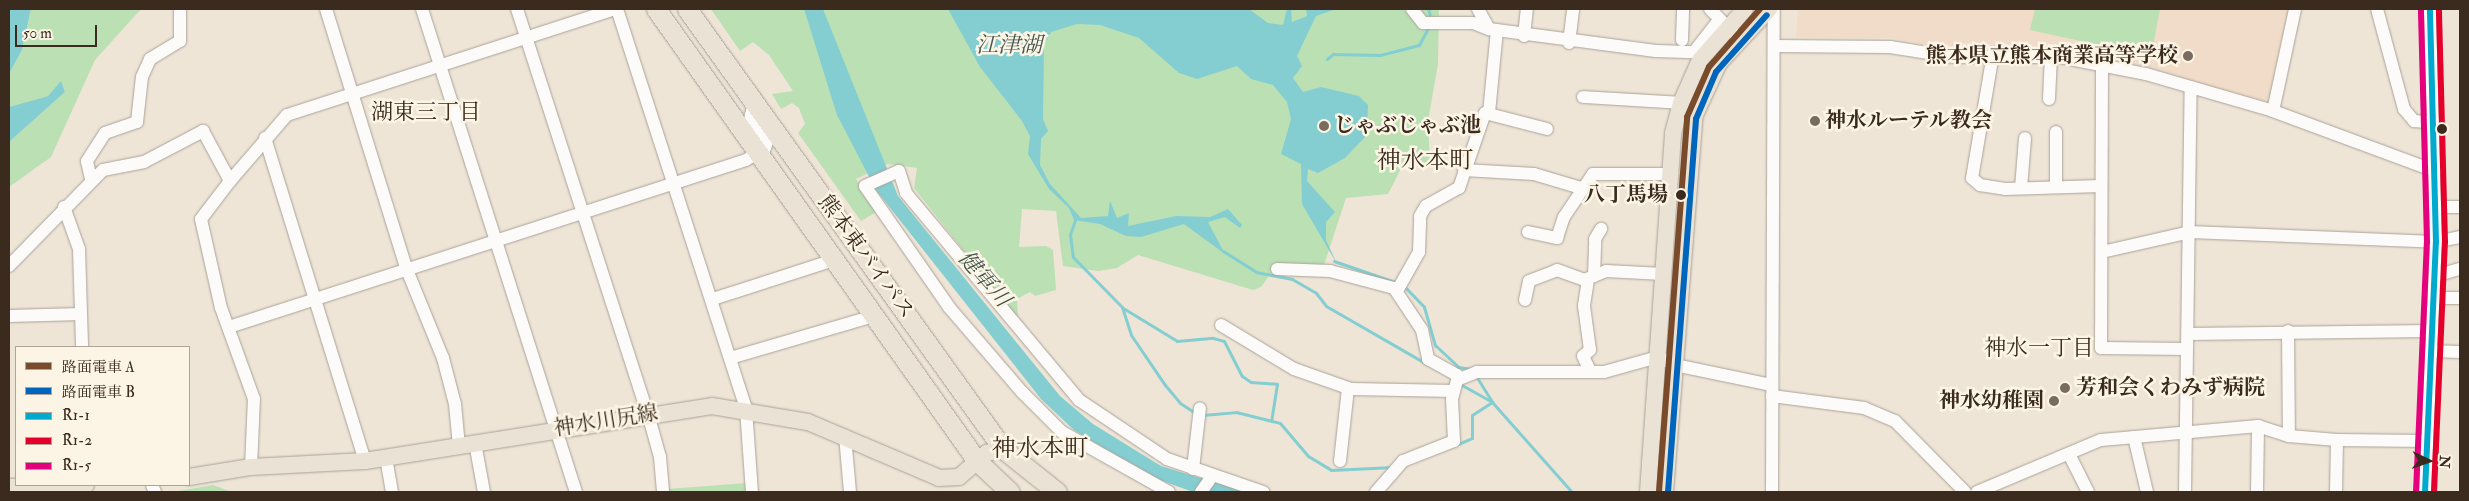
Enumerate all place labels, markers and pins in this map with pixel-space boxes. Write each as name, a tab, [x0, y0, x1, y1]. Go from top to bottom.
place label: 熊本県立熊本商業高等学校	[1926, 43, 2178, 69]
marker: 熊本県立熊本商業高等学校	[2182, 50, 2194, 62]
place label: 神水ルーテル教会	[1825, 108, 1993, 134]
place label: じゃぶじゃぶ池	[1334, 113, 1481, 139]
marker: 神水ルーテル教会	[1809, 115, 1821, 127]
marker: じゃぶじゃぶ池	[1318, 120, 1330, 132]
unlabelled marker	[2437, 124, 2447, 134]
place label: 八丁馬場	[1584, 182, 1668, 208]
marker: 八丁馬場	[1672, 186, 1690, 204]
place label: 芳和会くわみず病院	[2076, 375, 2265, 401]
marker: 芳和会くわみず病院	[2058, 381, 2072, 395]
place label: 神水幼稚園	[1939, 388, 2044, 414]
marker: 神水幼稚園	[2048, 395, 2060, 407]

